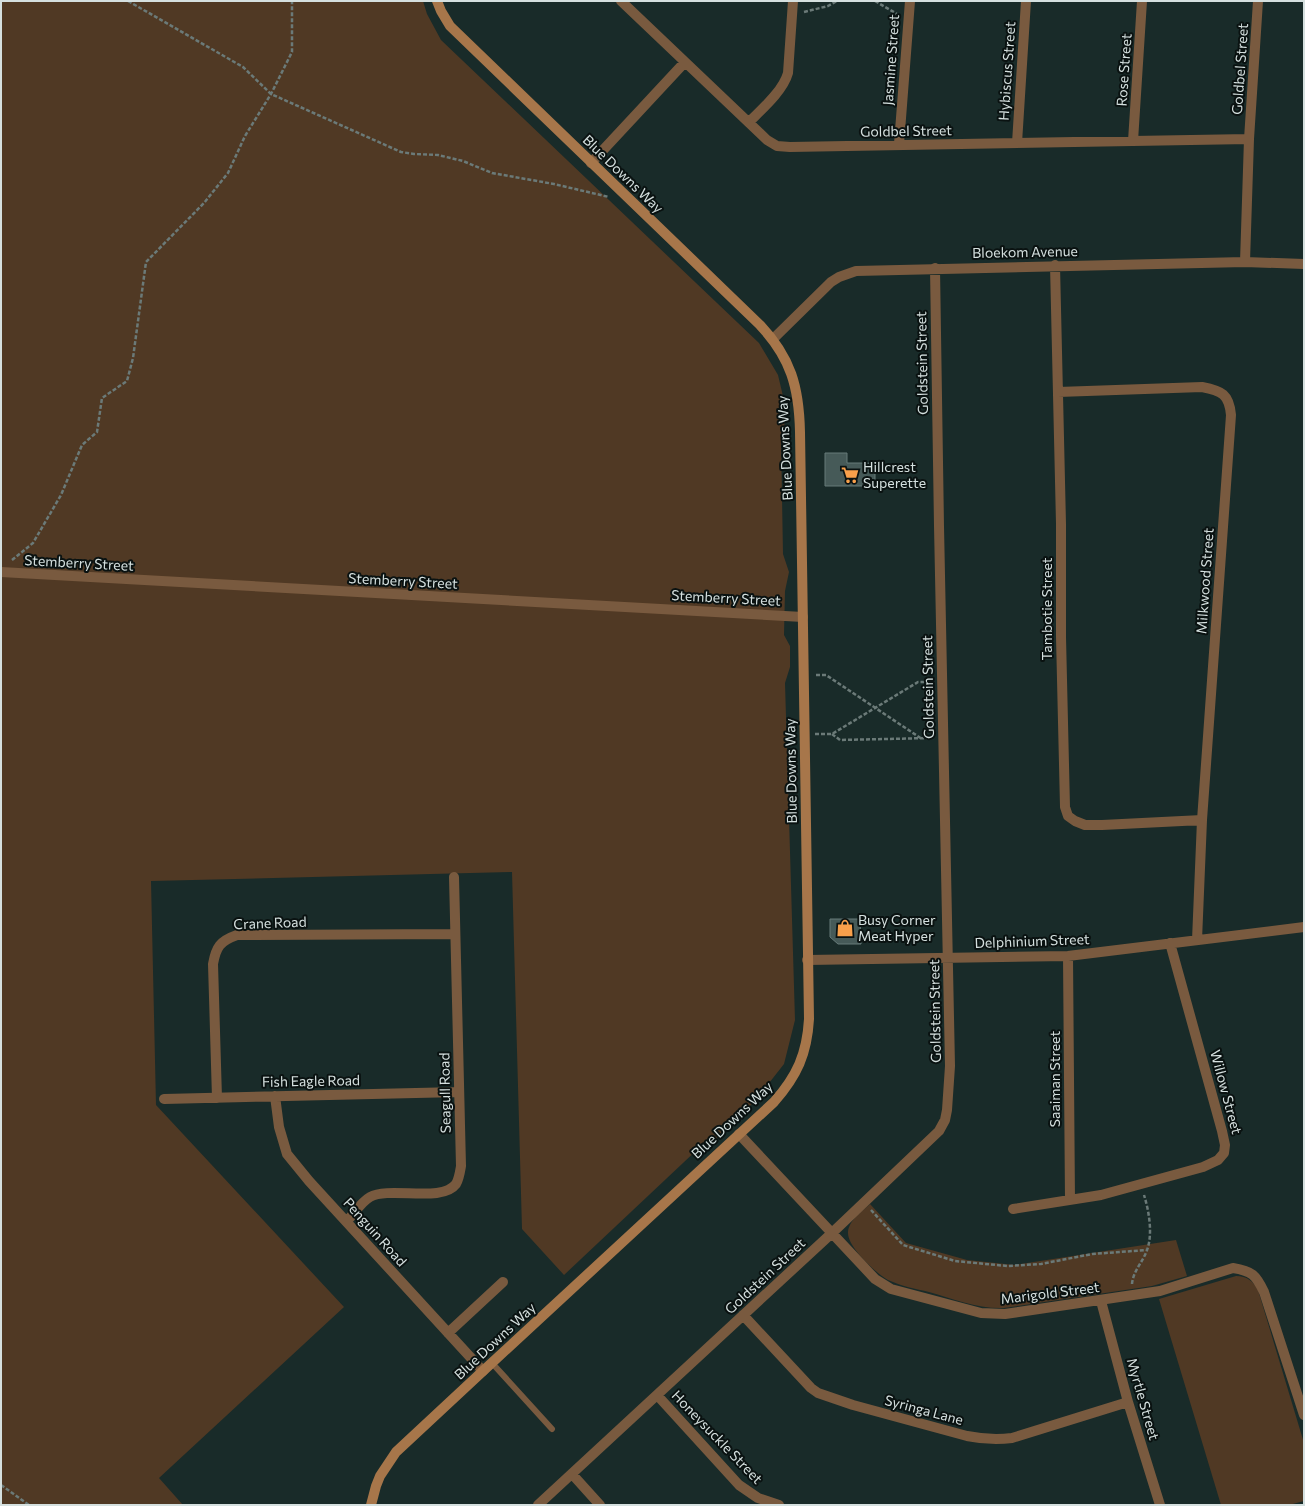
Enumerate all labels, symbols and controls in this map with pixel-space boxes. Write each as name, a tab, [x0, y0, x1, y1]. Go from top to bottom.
street label: Jasmine Street	[879, 14, 902, 106]
street label: Hybiscus Street	[995, 21, 1018, 121]
street label: Goldbel Street	[1228, 22, 1251, 115]
street label: Rose Street	[1112, 33, 1135, 107]
street label: Goldbel Street	[860, 121, 952, 140]
street label: Blue Downs Way	[580, 131, 667, 216]
street label: Bloekom Avenue	[972, 242, 1078, 261]
street label: Goldstein Street	[912, 311, 931, 415]
street label: Blue Downs Way	[773, 395, 796, 501]
place label: Hillcrest Superette	[863, 458, 926, 491]
supermarket icon: Hillcrest Superette	[840, 465, 860, 485]
street label: Milkwood Street	[1192, 527, 1217, 635]
street label: Stemberry Street	[24, 551, 134, 574]
street label: Tambotie Street	[1038, 557, 1055, 660]
street label: Stemberry Street	[348, 569, 458, 592]
street label: Stemberry Street	[671, 586, 781, 609]
street label: Goldstein Street	[918, 635, 937, 739]
street label: Blue Downs Way	[781, 718, 800, 824]
place label: Busy Corner Meat Hyper	[858, 911, 936, 944]
street label: Crane Road	[233, 913, 307, 932]
shop icon: Busy Corner Meat Hyper	[835, 918, 855, 938]
street label: Delphinium Street	[974, 930, 1090, 951]
street label: Goldstein Street	[925, 959, 944, 1063]
street label: Saaiman Street	[1046, 1031, 1063, 1127]
street label: Willow Street	[1207, 1048, 1246, 1136]
street label: Seagull Road	[435, 1052, 454, 1134]
street label: Fish Eagle Road	[262, 1071, 360, 1090]
street label: Blue Downs Way	[687, 1078, 776, 1162]
street label: Penguin Road	[340, 1194, 411, 1269]
street label: Goldstein Street	[721, 1234, 808, 1317]
street label: Marigold Street	[1000, 1278, 1101, 1307]
street label: Blue Downs Way	[450, 1299, 539, 1383]
street label: Myrtle Street	[1124, 1356, 1163, 1442]
street label: Honeysuckle Street	[668, 1386, 766, 1487]
street label: Syringa Lane	[883, 1391, 965, 1428]

